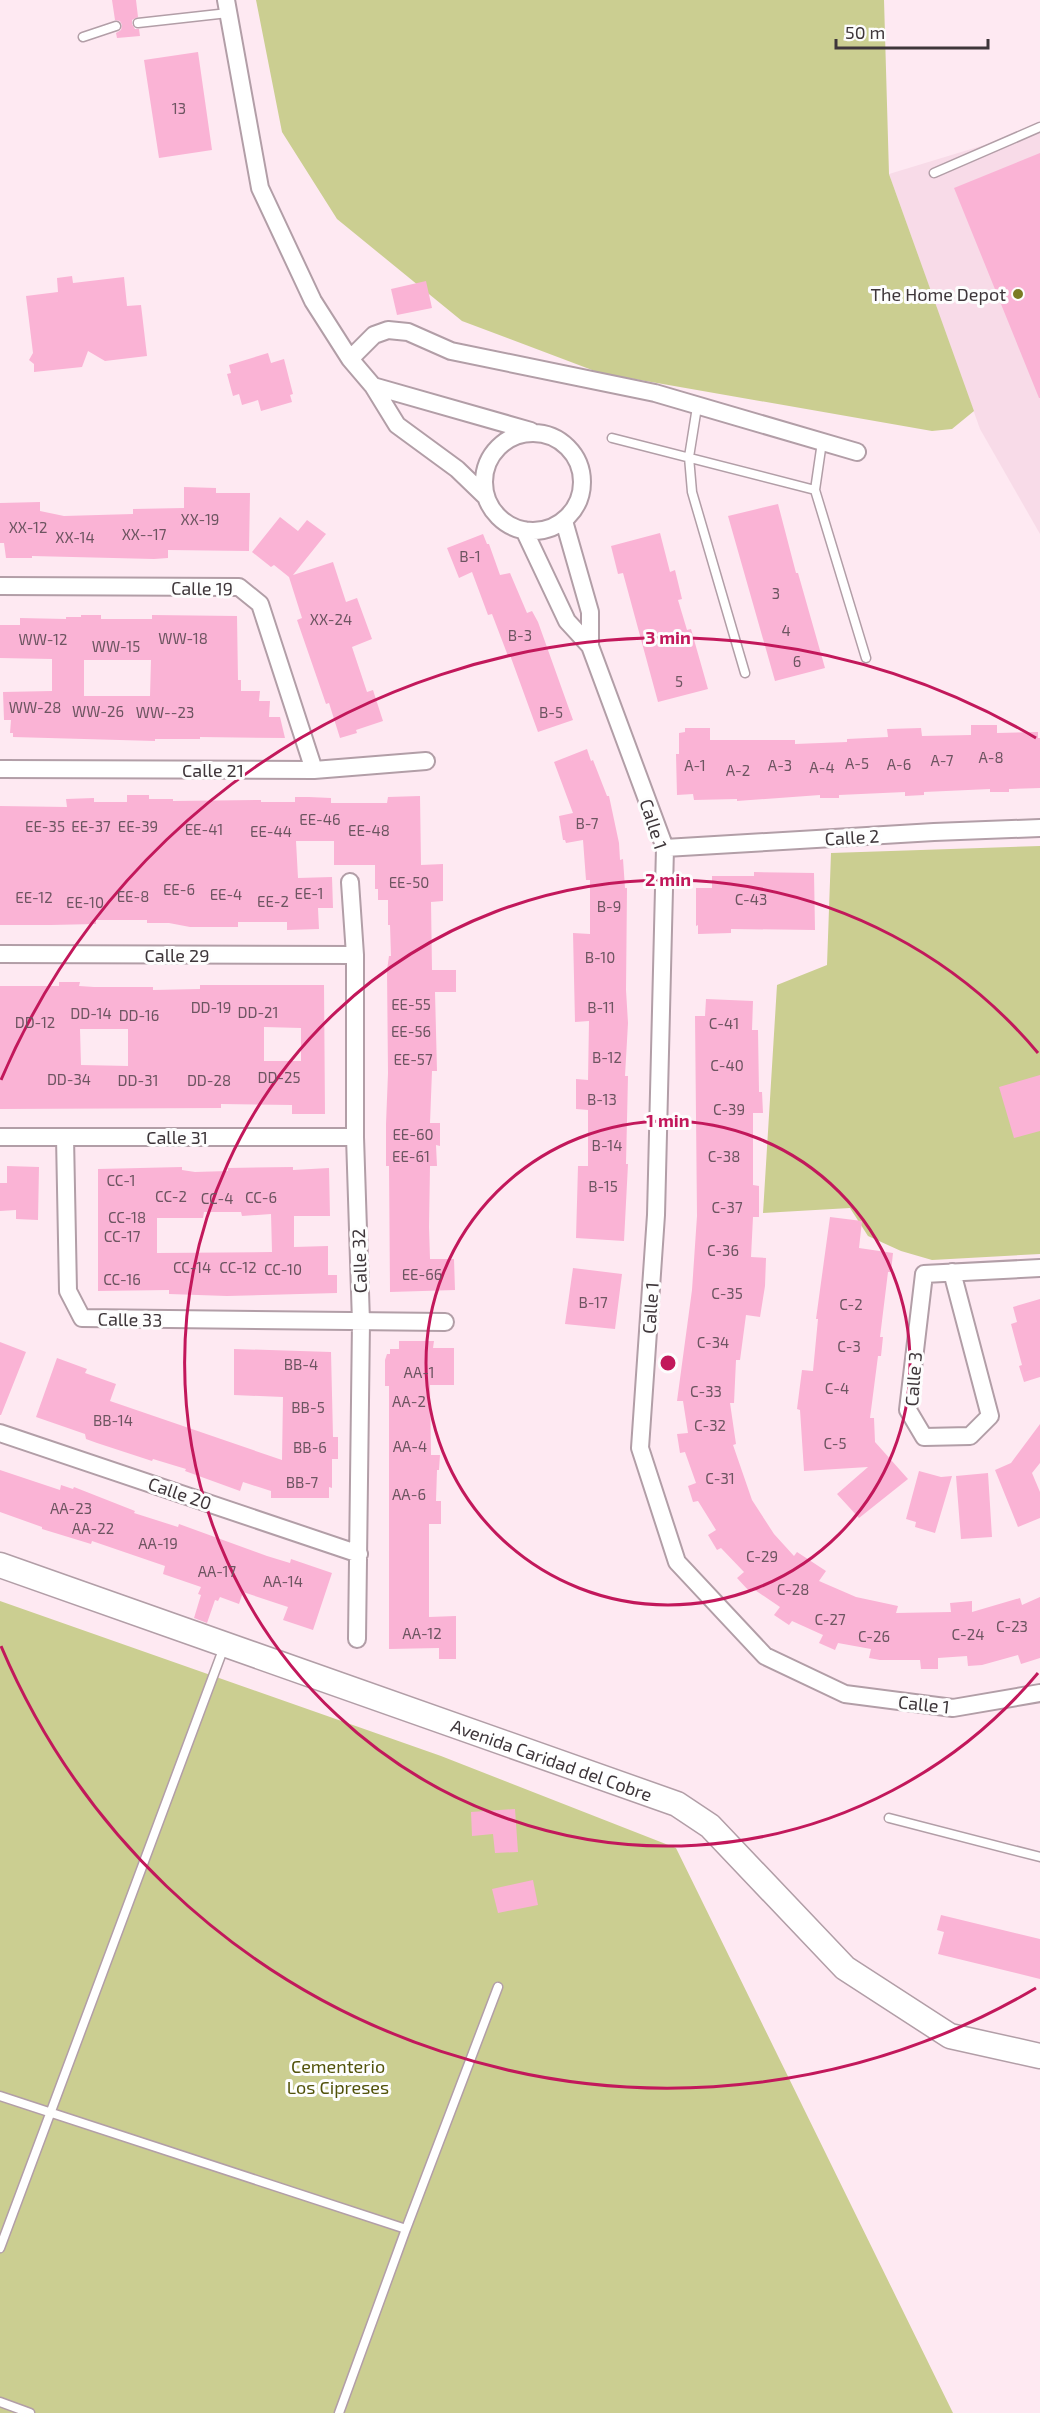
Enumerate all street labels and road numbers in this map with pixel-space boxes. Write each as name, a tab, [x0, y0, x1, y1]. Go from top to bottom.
street label: Calle 19	[171, 576, 233, 600]
street label: Calle 21	[182, 759, 244, 781]
street label: Calle 1	[636, 796, 672, 852]
street label: Calle 2	[824, 825, 880, 849]
street label: Calle 29	[145, 944, 209, 966]
street label: Calle 31	[146, 1126, 208, 1148]
street label: Calle 32	[347, 1228, 371, 1294]
street label: Calle 1	[637, 1281, 663, 1335]
street label: Calle 33	[98, 1307, 162, 1331]
street label: Calle 3	[900, 1351, 926, 1407]
street label: Calle 20	[145, 1472, 215, 1514]
street label: Calle 1	[897, 1690, 951, 1718]
street label: Avenida Caridad del Cobre	[448, 1714, 655, 1805]

